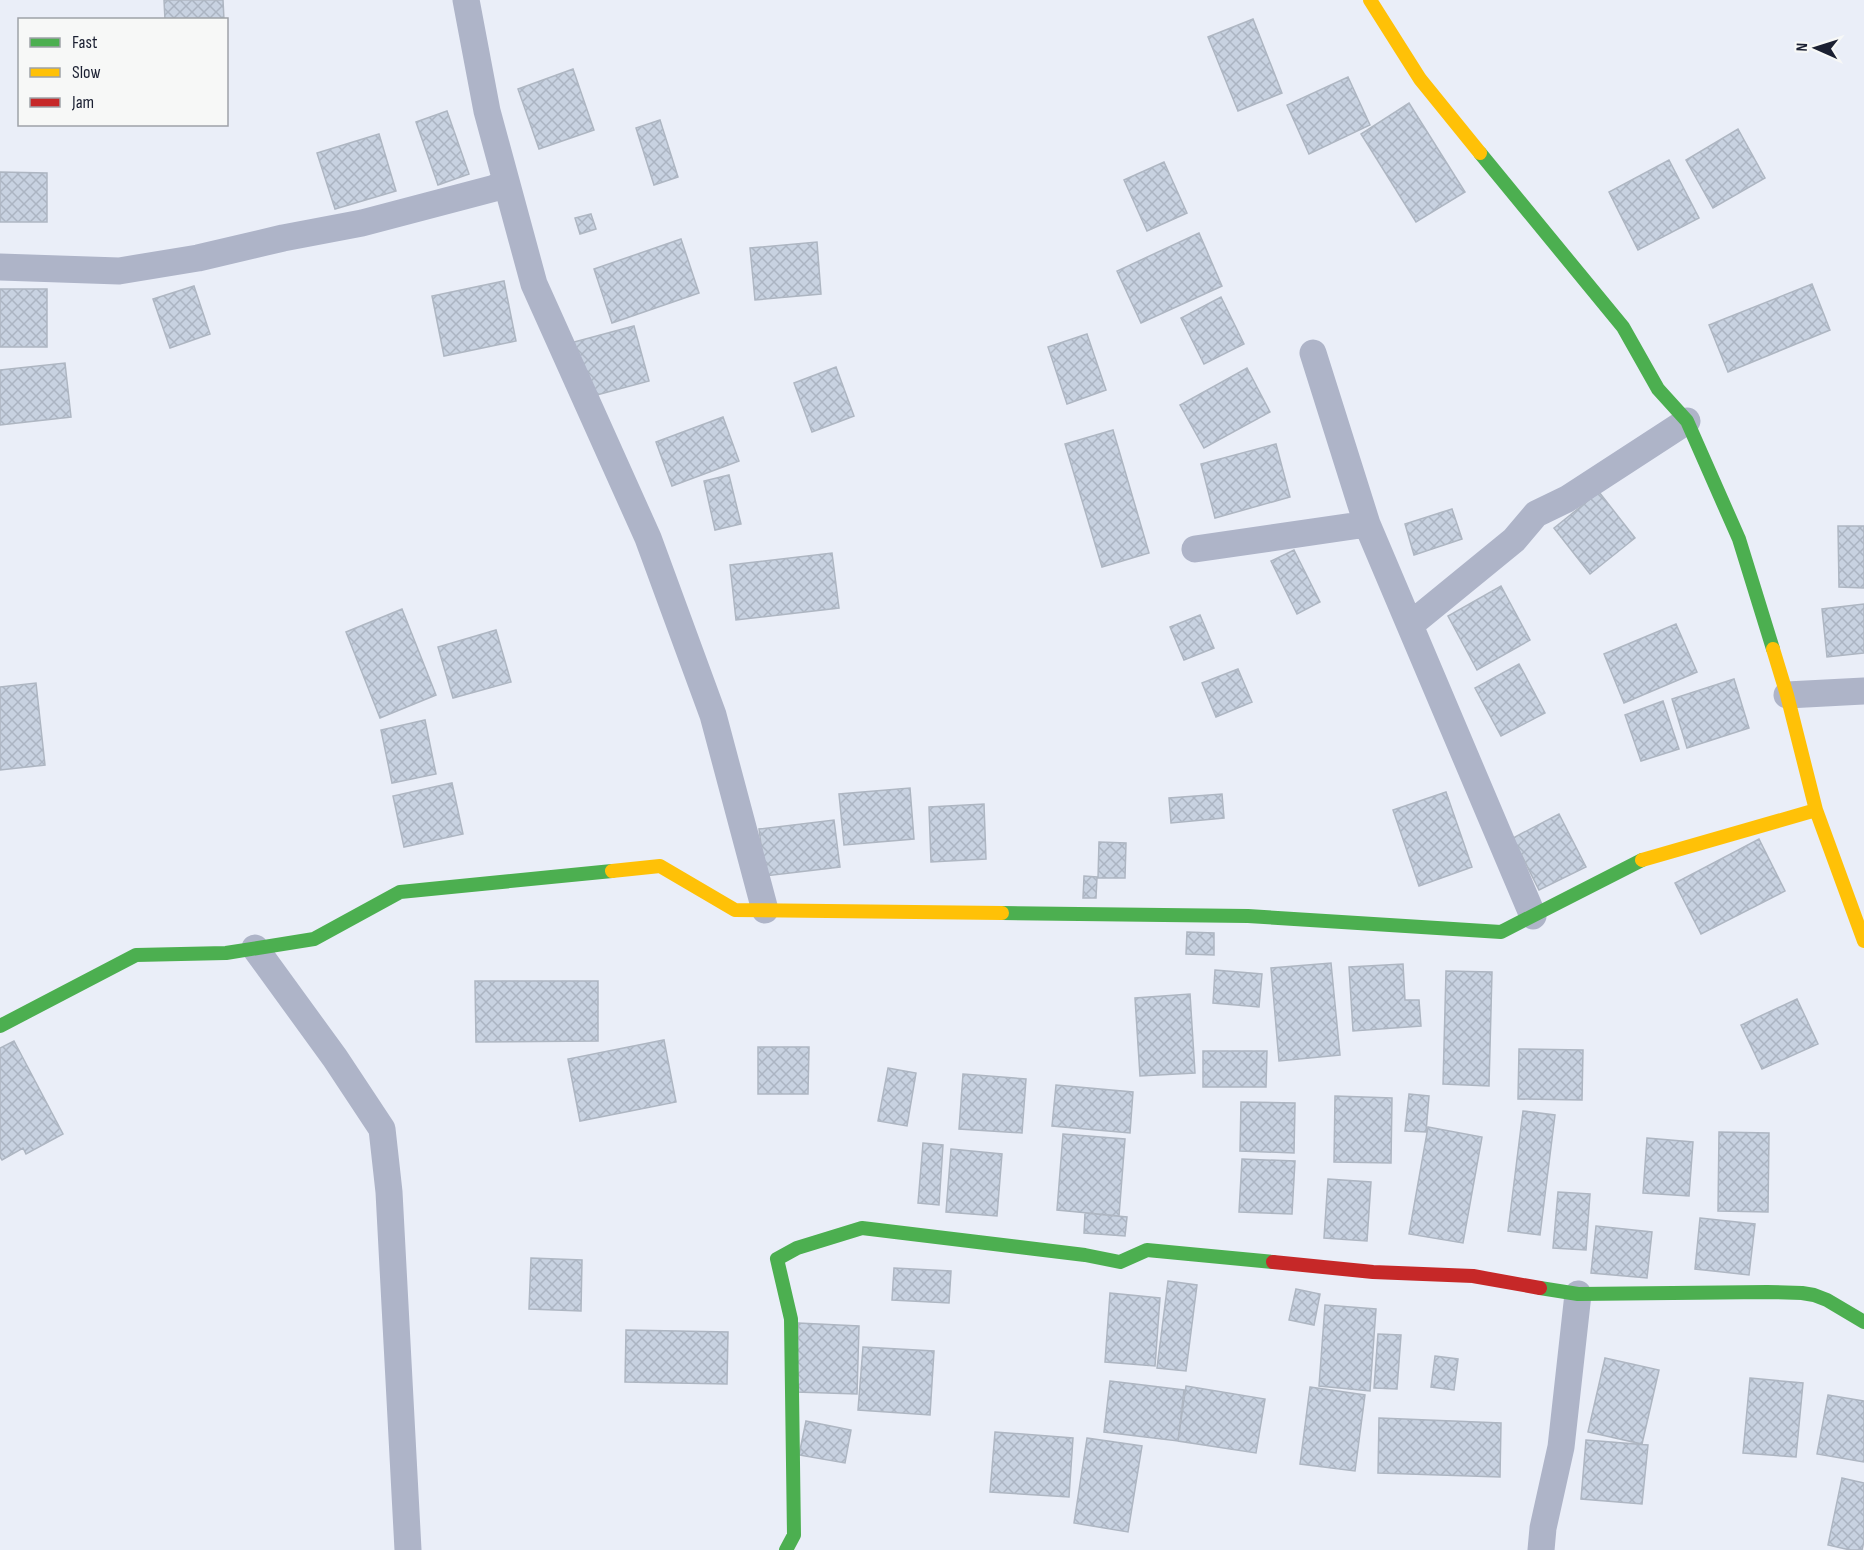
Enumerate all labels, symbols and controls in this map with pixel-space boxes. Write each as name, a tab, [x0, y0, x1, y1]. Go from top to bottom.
legend	[18, 18, 228, 126]
north arrow	[1786, 18, 1846, 78]
text: Fast	[72, 32, 98, 53]
text: N	[1793, 43, 1812, 52]
text: Slow	[72, 62, 101, 83]
text: Jam	[71, 92, 94, 113]

